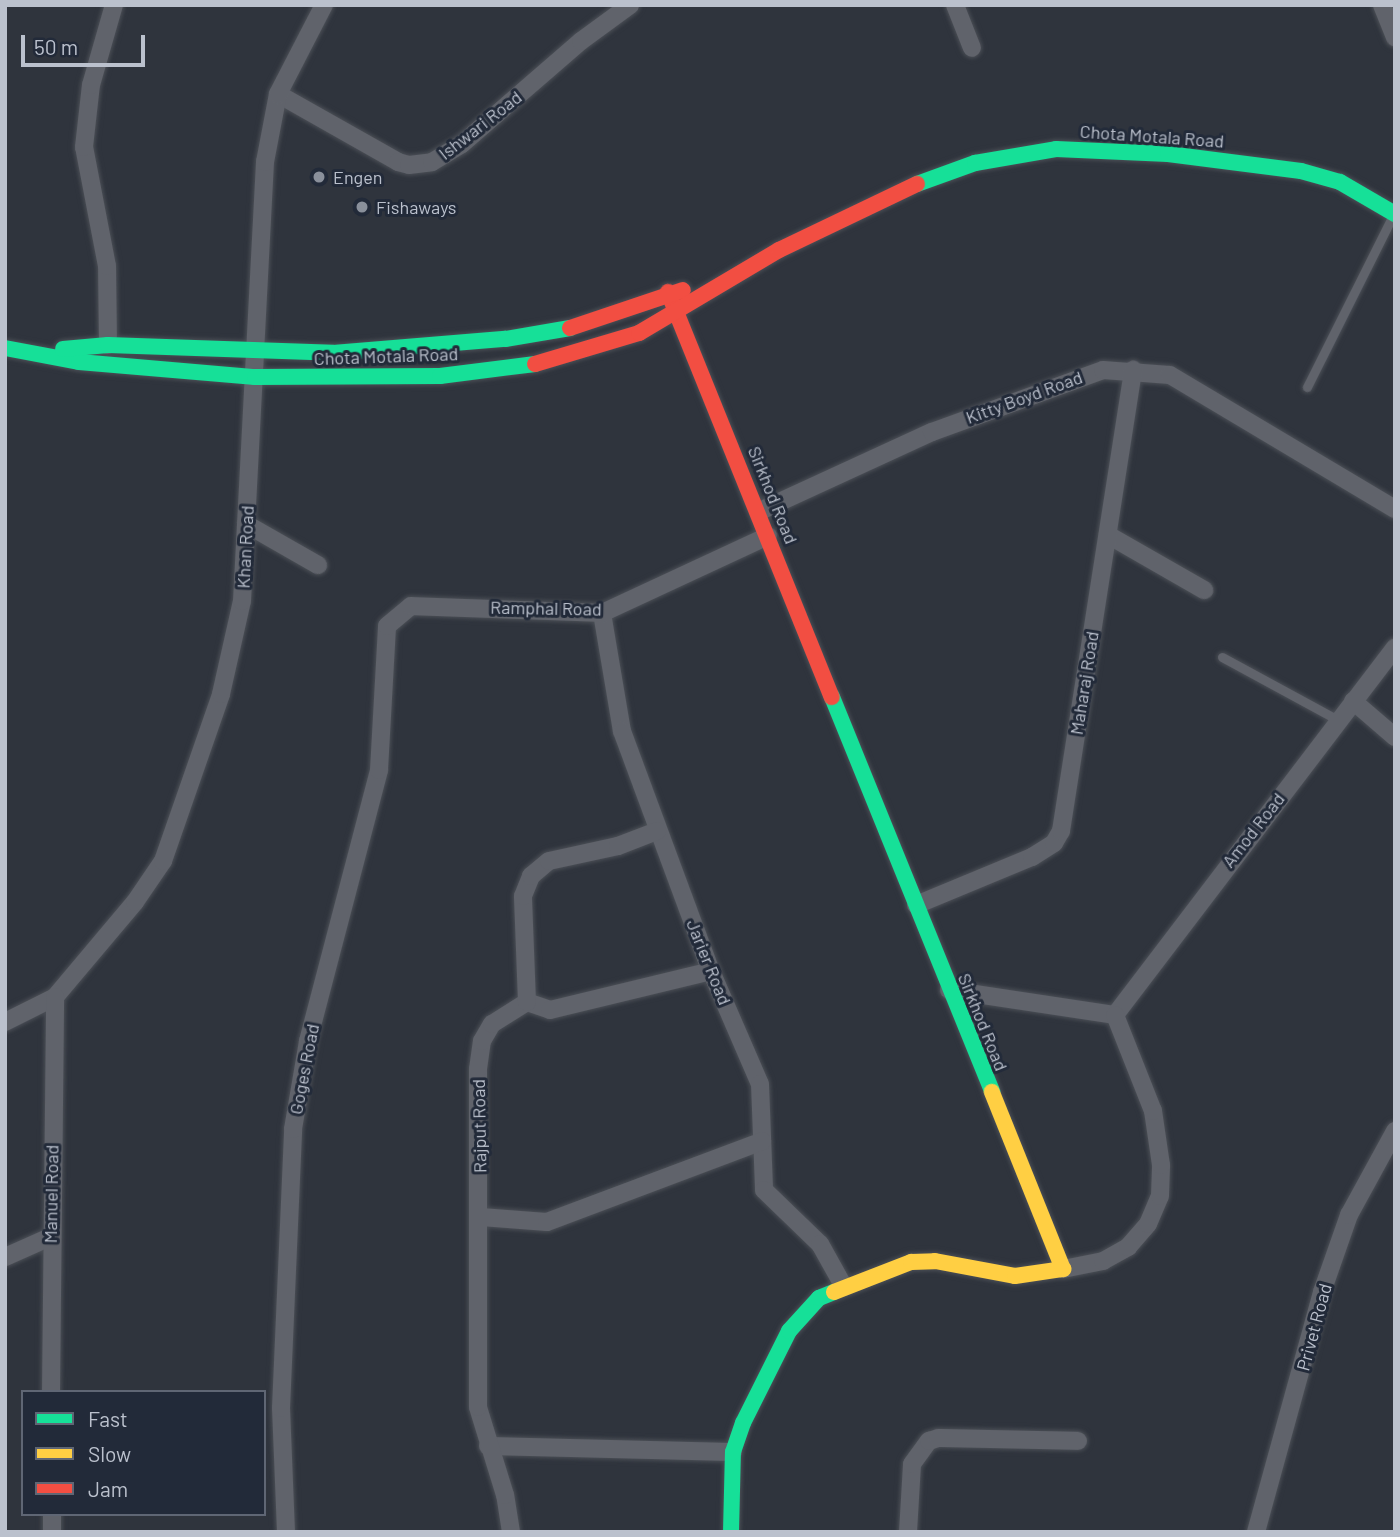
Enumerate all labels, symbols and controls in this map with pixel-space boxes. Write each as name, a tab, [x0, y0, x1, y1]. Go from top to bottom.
scale bar	[24, 21, 149, 65]
text: 50 m	[34, 34, 78, 59]
street label: Ishwari Road	[434, 86, 526, 164]
street label: Chota Motala Road	[1079, 120, 1225, 152]
place label: Engen	[333, 166, 383, 188]
marker: Engen	[311, 169, 327, 185]
place label: Fishaways	[376, 196, 457, 218]
marker: Fishaways	[354, 199, 370, 215]
street label: Chota Motala Road	[313, 343, 459, 369]
street label: Kitty Boyd Road	[963, 366, 1085, 428]
street label: Sirkhod Road	[744, 443, 802, 547]
street label: Khan Road	[232, 505, 258, 589]
street label: Ramphal Road	[490, 596, 602, 620]
street label: Maharaj Road	[1065, 630, 1103, 736]
street label: Amod Road	[1217, 788, 1289, 872]
street label: Jarier Road	[682, 916, 736, 1008]
street label: Sirkhod Road	[954, 970, 1012, 1074]
street label: Goges Road	[285, 1022, 323, 1116]
street label: Rajput Road	[467, 1079, 491, 1173]
street label: Manuel Road	[39, 1145, 63, 1243]
street label: Privet Road	[1292, 1281, 1336, 1373]
legend	[21, 1390, 266, 1516]
text: Fast	[88, 1406, 128, 1431]
text: Slow	[88, 1441, 131, 1466]
text: Jam	[88, 1476, 128, 1501]

